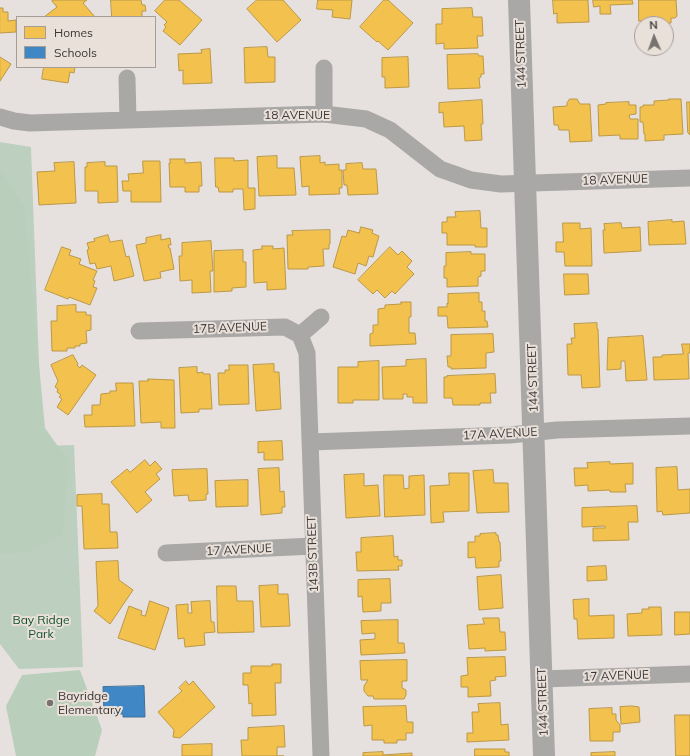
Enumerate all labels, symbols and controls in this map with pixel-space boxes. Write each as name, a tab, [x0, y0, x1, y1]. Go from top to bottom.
legend	[16, 16, 156, 68]
north arrow	[634, 16, 674, 56]
text: N	[649, 18, 658, 32]
street label: 144 STREET	[513, 19, 529, 89]
text: Homes	[54, 25, 93, 40]
text: Schools	[54, 45, 97, 60]
street label: 18 AVENUE	[264, 108, 330, 122]
street label: 18 AVENUE	[582, 172, 648, 188]
street label: 17B AVENUE	[193, 320, 267, 336]
street label: 144 STREET	[525, 343, 541, 413]
street label: 17A AVENUE	[462, 425, 538, 443]
street label: 143B STREET	[304, 515, 322, 593]
street label: 17 AVENUE	[206, 541, 272, 559]
park label: Bay Ridge Park	[13, 613, 69, 641]
street label: 144 STREET	[535, 667, 551, 737]
street label: 17 AVENUE	[583, 668, 649, 684]
place label: Bayridge Elementary	[58, 689, 121, 717]
marker: Bayridge Elementary	[45, 698, 55, 708]

